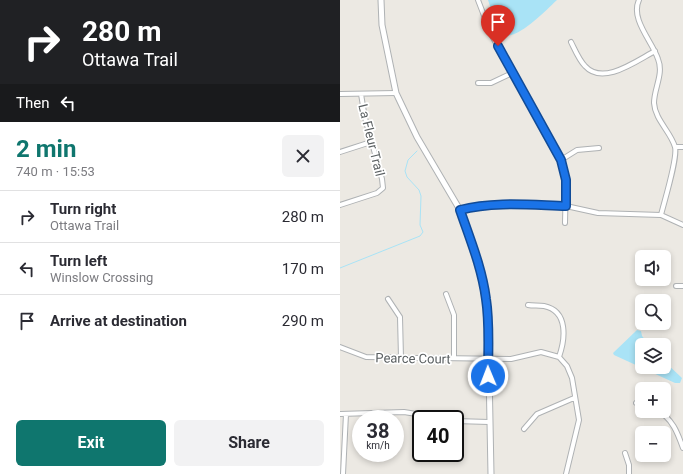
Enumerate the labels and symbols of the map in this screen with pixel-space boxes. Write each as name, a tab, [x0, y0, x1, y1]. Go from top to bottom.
pin	[481, 5, 515, 46]
street label: La Fleur Trail	[355, 102, 388, 178]
street label: Pearce Court	[375, 350, 451, 367]
position arrow	[467, 355, 509, 397]
speed limit sign: 40	[412, 410, 464, 462]

